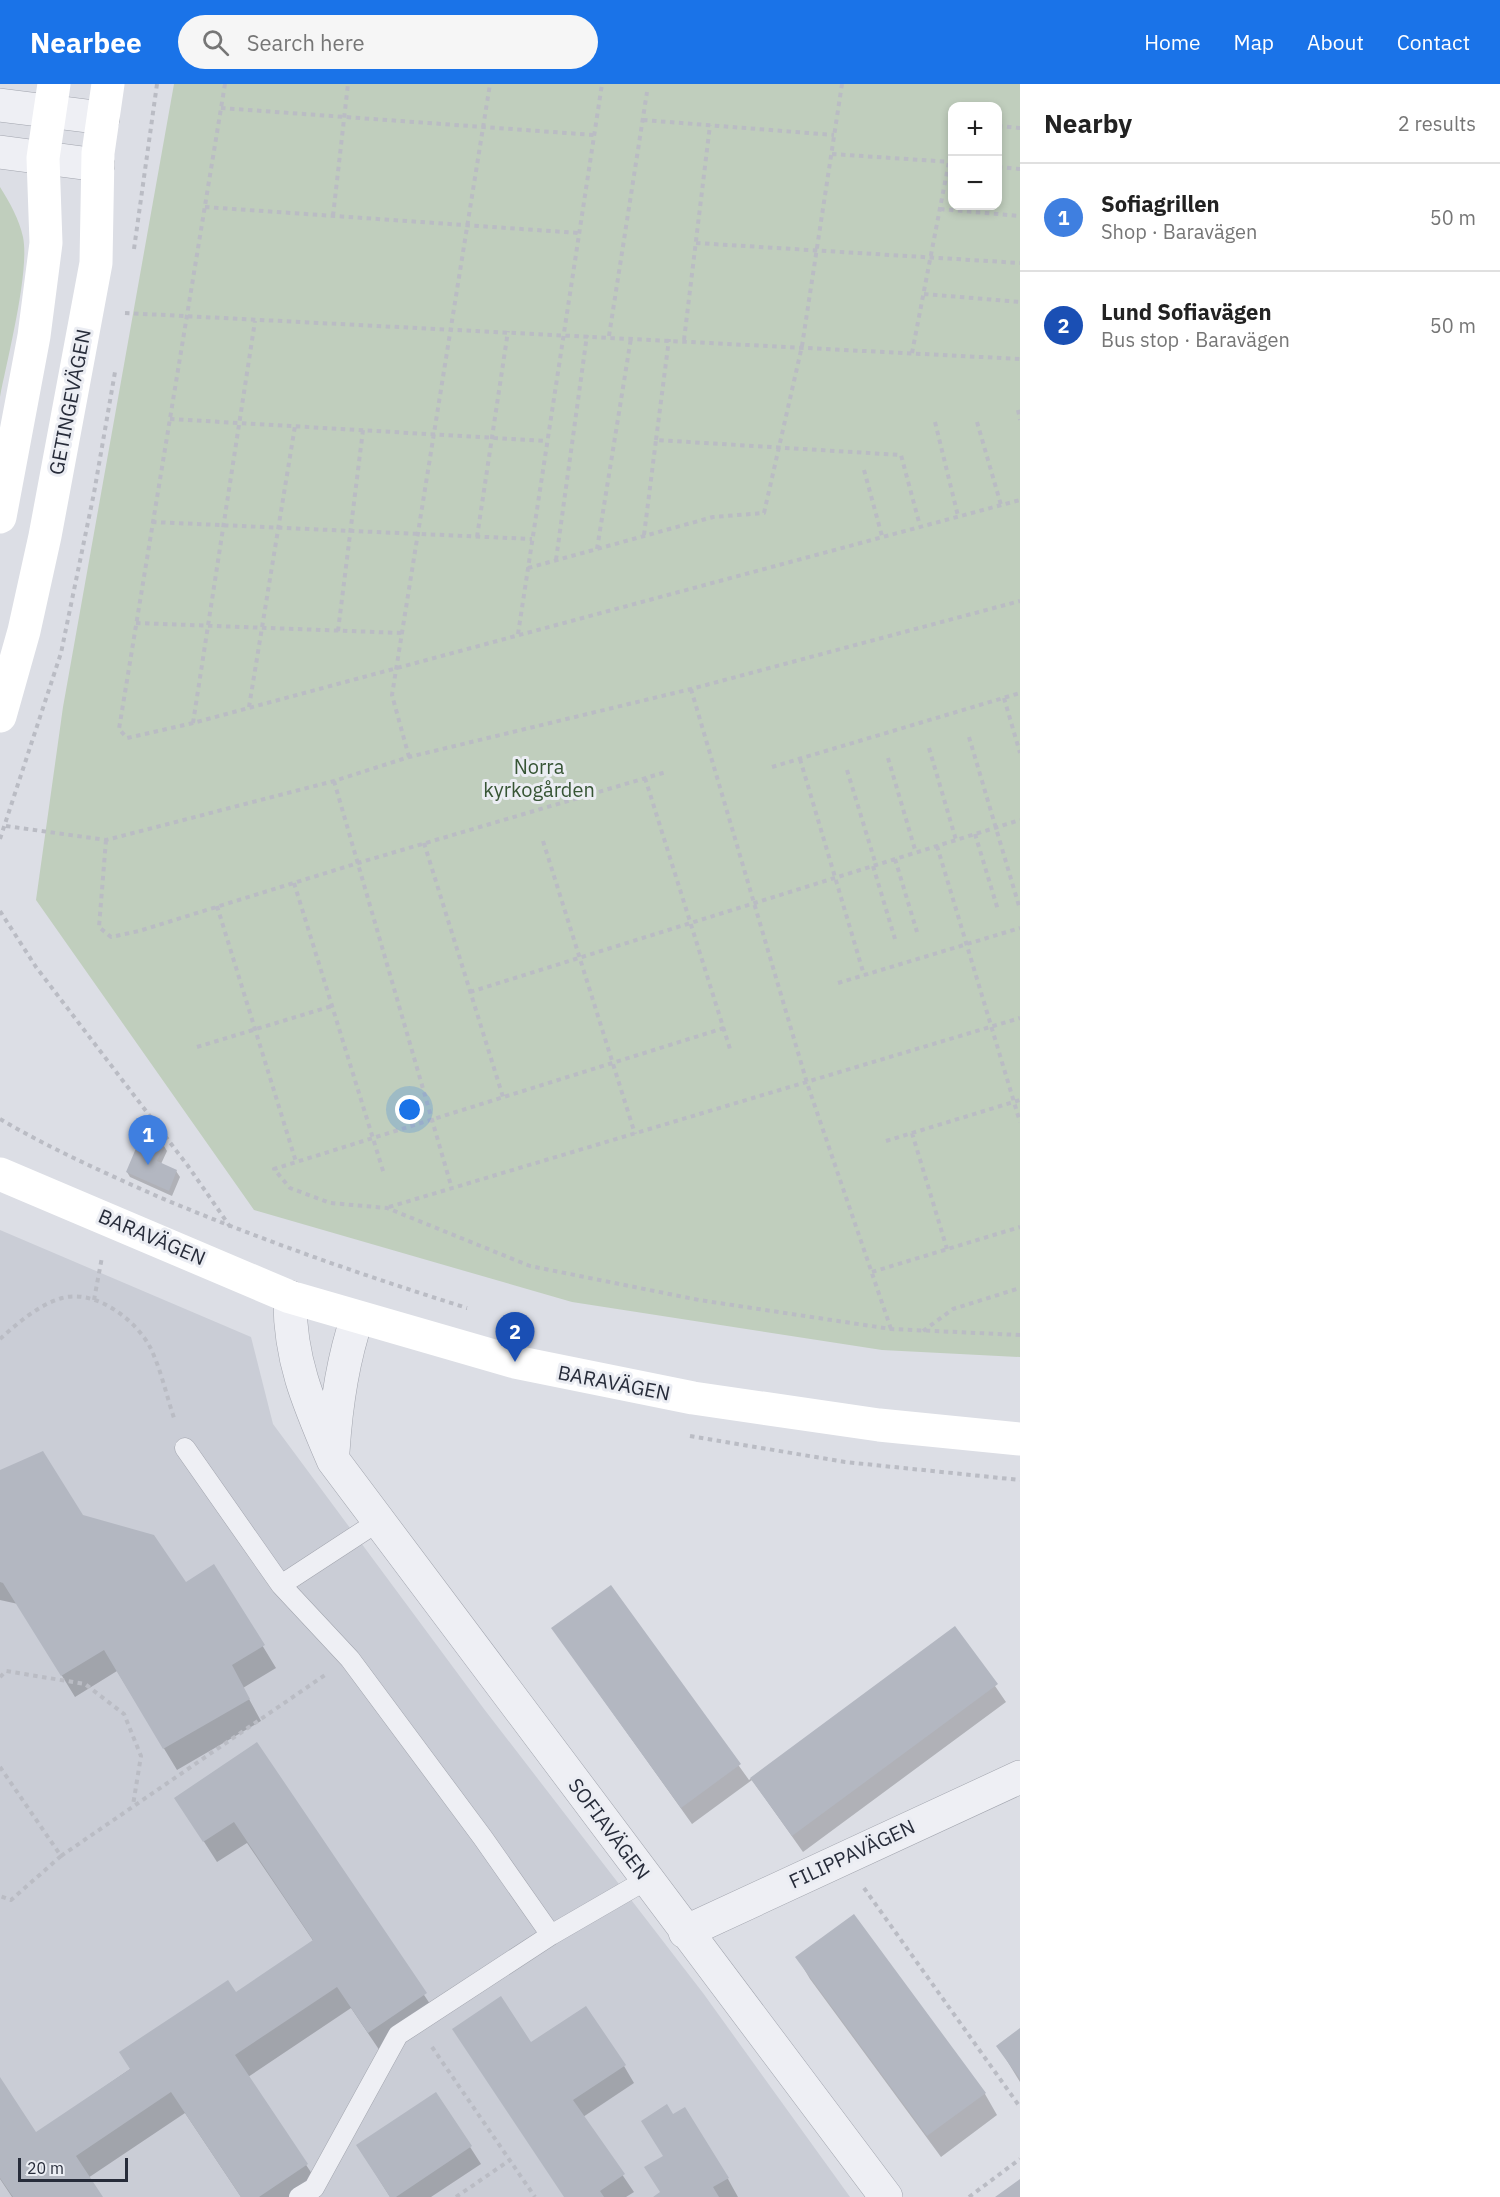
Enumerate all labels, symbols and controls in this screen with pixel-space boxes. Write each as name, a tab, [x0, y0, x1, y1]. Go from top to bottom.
search box	[178, 15, 598, 69]
text: Nearbee	[30, 24, 142, 61]
icon: search	[199, 26, 232, 59]
text: Search here	[247, 28, 365, 57]
text: Home	[1144, 28, 1201, 56]
text: Map	[1234, 28, 1274, 56]
text: About	[1307, 28, 1364, 56]
text: Contact	[1397, 28, 1470, 56]
map controls	[948, 102, 1002, 210]
button: +	[948, 102, 1002, 156]
text: Nearby	[1044, 106, 1132, 140]
text: 2 results	[1398, 110, 1476, 137]
button: −	[948, 156, 1002, 210]
text: Sofiagrillen	[1101, 189, 1220, 218]
text: 1	[1058, 204, 1070, 231]
text: 50 m	[1430, 204, 1476, 231]
text: Shop · Baravägen	[1101, 218, 1257, 245]
text: Lund Sofiavägen	[1101, 297, 1272, 326]
text: 2	[1058, 312, 1070, 339]
text: 50 m	[1430, 312, 1476, 339]
text: Bus stop · Baravägen	[1101, 326, 1290, 353]
street label: GETINGEVÄGEN	[42, 327, 97, 477]
park label: Norra kyrkogården	[483, 753, 595, 803]
your location	[395, 1095, 424, 1124]
pin: 1	[128, 1116, 168, 1165]
street label: BARAVÄGEN	[94, 1202, 210, 1271]
pin: 2	[496, 1312, 534, 1362]
street label: BARAVÄGEN	[556, 1358, 673, 1407]
street label: SOFIAVÄGEN	[562, 1772, 656, 1885]
street label: FILIPPAVÄGEN	[784, 1813, 919, 1895]
scale bar	[18, 2155, 128, 2182]
text: 20 m	[27, 2158, 64, 2178]

